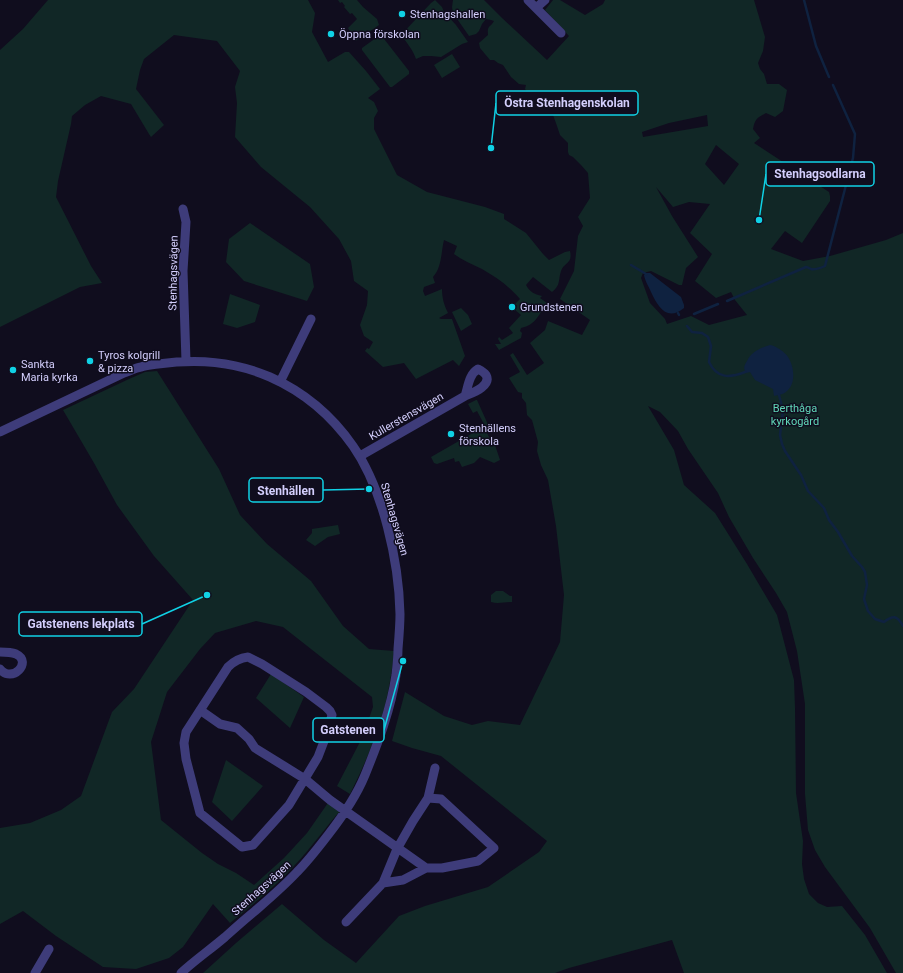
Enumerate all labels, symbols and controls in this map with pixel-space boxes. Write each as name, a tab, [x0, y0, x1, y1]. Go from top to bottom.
place label: Stenhagshallen	[410, 8, 485, 21]
marker: Stenhagshallen	[397, 9, 407, 19]
place label: Öppna förskolan	[339, 28, 420, 41]
marker: Öppna förskolan	[326, 29, 336, 39]
callout: Östra Stenhagenskolan	[496, 91, 638, 115]
text: Östra Stenhagenskolan	[504, 95, 630, 110]
callout: Stenhagsodlarna	[766, 162, 874, 186]
text: Stenhagsodlarna	[774, 167, 866, 181]
street label: Stenhagsvägen	[166, 235, 181, 311]
place label: Grundstenen	[520, 301, 583, 314]
marker: Grundstenen	[507, 302, 517, 312]
place label: Tyros kolgrill & pizza	[98, 349, 160, 375]
marker: Tyros kolgrill & pizza	[85, 356, 95, 366]
place label: Sankta Maria kyrka	[21, 358, 78, 384]
marker: Sankta Maria kyrka	[8, 365, 18, 375]
street label: Kullerstensvägen	[367, 390, 446, 443]
park label: Berthåga kyrkogård	[771, 402, 819, 428]
place label: Stenhällens förskola	[459, 422, 516, 448]
marker: Stenhällens förskola	[446, 429, 456, 439]
callout: Stenhällen	[249, 478, 323, 502]
street label: Stenhagsvägen	[378, 481, 411, 557]
text: Stenhällen	[257, 484, 315, 498]
callout: Gatstenens lekplats	[19, 612, 142, 636]
text: Gatstenens lekplats	[27, 617, 135, 631]
callout: Gatstenen	[313, 718, 384, 742]
text: Gatstenen	[320, 723, 376, 737]
street label: Stenhagsvägen	[229, 858, 294, 918]

